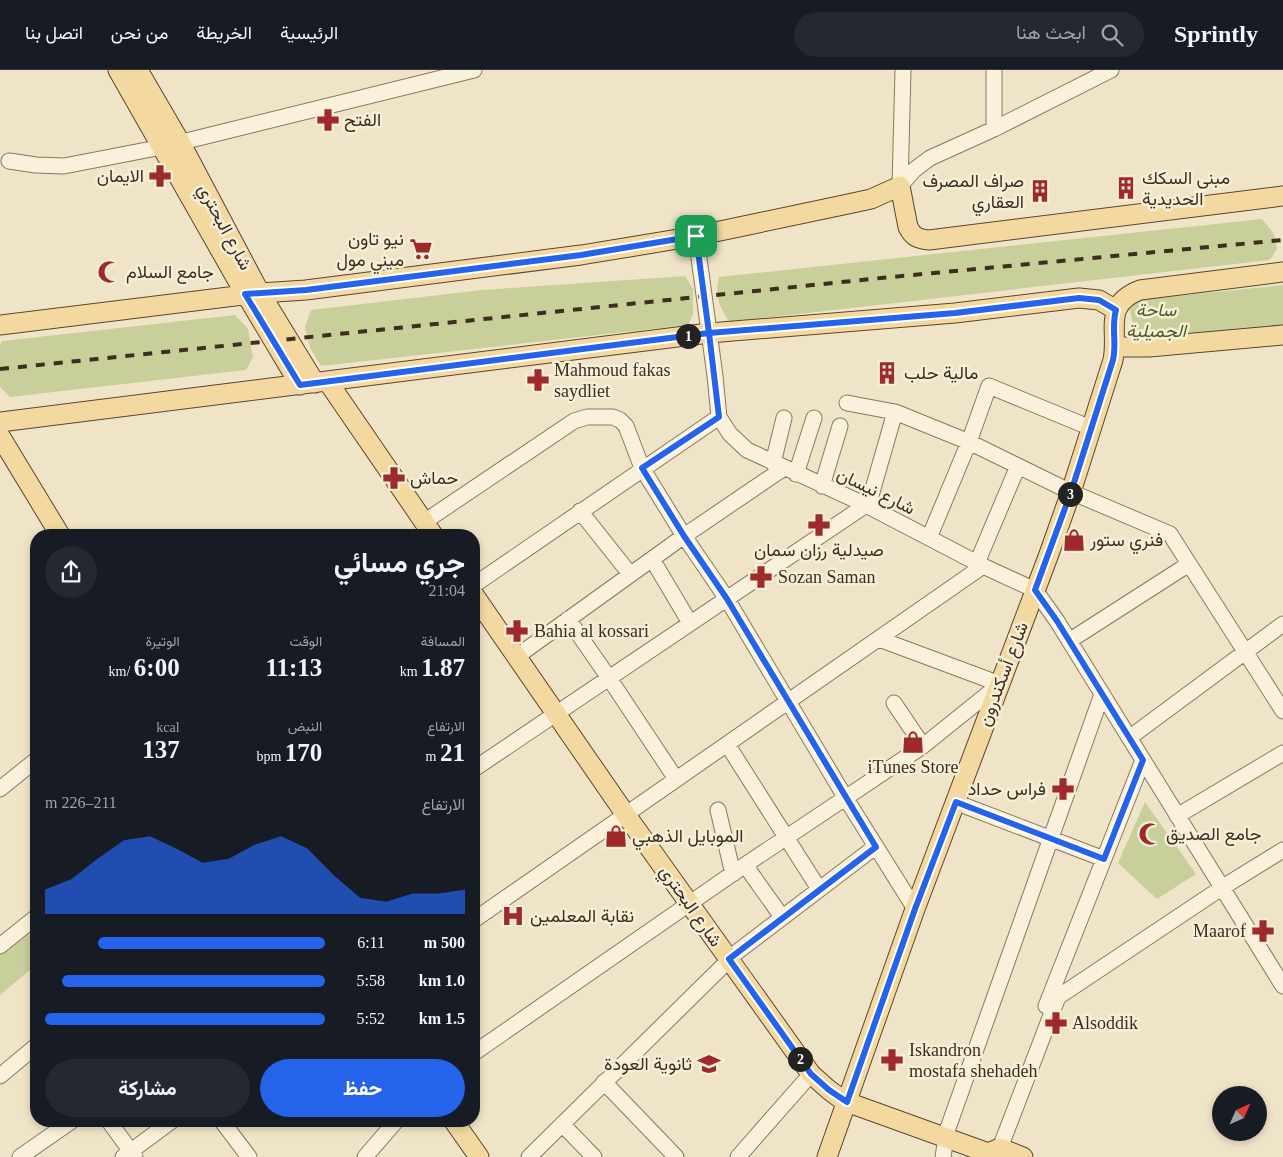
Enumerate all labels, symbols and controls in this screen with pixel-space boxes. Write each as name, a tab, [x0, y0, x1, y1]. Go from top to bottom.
search box	[794, 12, 1144, 57]
icon: search	[1098, 21, 1126, 49]
text: Sprintly	[1174, 21, 1258, 47]
text: ابحث هنا	[1016, 22, 1086, 43]
text: اتصل بنا	[25, 23, 83, 43]
text: من نحن	[111, 23, 168, 43]
text: الخريطة	[196, 23, 252, 43]
text: الرئيسية	[280, 23, 338, 43]
pharmacy icon: الفتح	[315, 107, 341, 133]
place label: الفتح	[344, 110, 381, 132]
pharmacy icon: الايمان	[147, 163, 173, 189]
place label: الايمان	[97, 166, 144, 186]
place label: مبنى السكك الحديدية	[1142, 168, 1230, 209]
place label: صراف المصرف العقاري	[922, 171, 1024, 217]
building icon: مبنى السكك الحديدية	[1113, 175, 1139, 201]
building icon: صراف المصرف العقاري	[1027, 178, 1053, 204]
street label: شارع البحتري	[190, 181, 256, 276]
pin	[675, 215, 717, 257]
icon: arrive	[682, 222, 710, 250]
place label: نيو تاون ميني مول	[337, 229, 404, 275]
supermarket icon: نيو تاون ميني مول	[408, 236, 434, 262]
mosque icon: جامع السلام	[96, 259, 122, 285]
place label: جامع السلام	[126, 262, 214, 284]
park label: ساحة الجميلية	[1126, 300, 1188, 341]
pin: 1	[676, 324, 700, 348]
text: 1	[685, 329, 692, 344]
place label: Mahmoud fakas saydliet	[554, 360, 670, 401]
building icon: مالية حلب	[874, 360, 900, 386]
place label: مالية حلب	[904, 363, 978, 383]
pharmacy icon: Mahmoud fakas saydliet	[525, 367, 551, 393]
street label: شارع نيسان	[833, 463, 918, 520]
pharmacy icon: حماش	[381, 465, 407, 491]
place label: حماش	[410, 468, 458, 489]
pin: 3	[1058, 482, 1082, 506]
text: 3	[1067, 487, 1074, 502]
pharmacy icon: صيدلية رزان سمان	[806, 512, 832, 538]
shop icon: فنري ستور	[1061, 527, 1087, 553]
place label: فنري ستور	[1089, 530, 1163, 555]
place label: صيدلية رزان سمان	[754, 540, 884, 561]
button: share	[45, 546, 97, 598]
text: جري مسائي	[334, 547, 465, 578]
pharmacy icon: Sozan Saman	[748, 564, 774, 590]
place label: Sozan Saman	[778, 567, 875, 587]
text: 21:04	[429, 582, 465, 599]
pharmacy icon: Bahia al kossari	[504, 618, 530, 644]
street label: شارع أسكندرون	[974, 619, 1034, 730]
place label: Bahia al kossari	[534, 621, 649, 641]
text: الوتيرة	[145, 634, 180, 649]
text: الوقت	[289, 634, 322, 649]
text: المسافة	[421, 634, 465, 649]
text: 6:00	[134, 654, 180, 681]
text: 11:13	[265, 654, 322, 681]
text: 1.87	[421, 654, 465, 681]
text: /km	[109, 664, 134, 679]
text: km	[400, 664, 421, 679]
text: النبض	[288, 719, 322, 734]
text: الارتفاع	[427, 719, 465, 734]
text: kcal	[156, 720, 180, 735]
shop icon: iTunes Store	[900, 729, 926, 755]
text: 137	[142, 736, 180, 763]
text: 170	[285, 739, 322, 766]
text: 21	[440, 739, 465, 766]
text: bpm	[256, 749, 285, 764]
text: m	[426, 749, 440, 764]
place label: iTunes Store	[868, 757, 958, 777]
pharmacy icon: فراس حداد	[1050, 776, 1076, 802]
place label: فراس حداد	[968, 779, 1046, 800]
text: 211–226 m	[45, 794, 117, 811]
text: الارتفاع	[422, 796, 465, 813]
mosque icon: جامع الصديق	[1137, 821, 1163, 847]
shop icon: الموبايل الذهبي	[603, 823, 629, 849]
place label: جامع الصديق	[1166, 824, 1262, 846]
place label: الموبايل الذهبي	[632, 826, 744, 851]
street label: شارع البحتري	[652, 861, 726, 953]
hospital icon: نقابة المعلمين	[500, 903, 526, 929]
place label: نقابة المعلمين	[530, 906, 634, 927]
pharmacy icon: Maarof	[1250, 918, 1276, 944]
place label: Maarof	[1193, 921, 1246, 941]
text: 6:11	[357, 934, 385, 951]
text: 500 m	[424, 934, 465, 951]
text: 5:58	[357, 972, 385, 989]
text: 1.0 km	[419, 972, 465, 989]
text: 5:52	[357, 1010, 385, 1027]
text: 1.5 km	[419, 1010, 465, 1027]
pharmacy icon: Alsoddik	[1043, 1010, 1069, 1036]
place label: Alsoddik	[1072, 1013, 1138, 1033]
place label: Iskandron mostafa shehadeh	[909, 1040, 1037, 1081]
pin: 2	[788, 1046, 812, 1072]
pharmacy icon: Iskandron mostafa shehadeh	[879, 1047, 905, 1073]
school or university icon: ثانوية العودة	[696, 1051, 722, 1077]
text: 2	[797, 1052, 804, 1067]
place label: ثانوية العودة	[604, 1054, 692, 1075]
button: مشاركة	[45, 1059, 250, 1117]
button: حفظ	[260, 1059, 465, 1117]
north arrow	[1212, 1086, 1268, 1141]
map controls	[1212, 1086, 1267, 1141]

